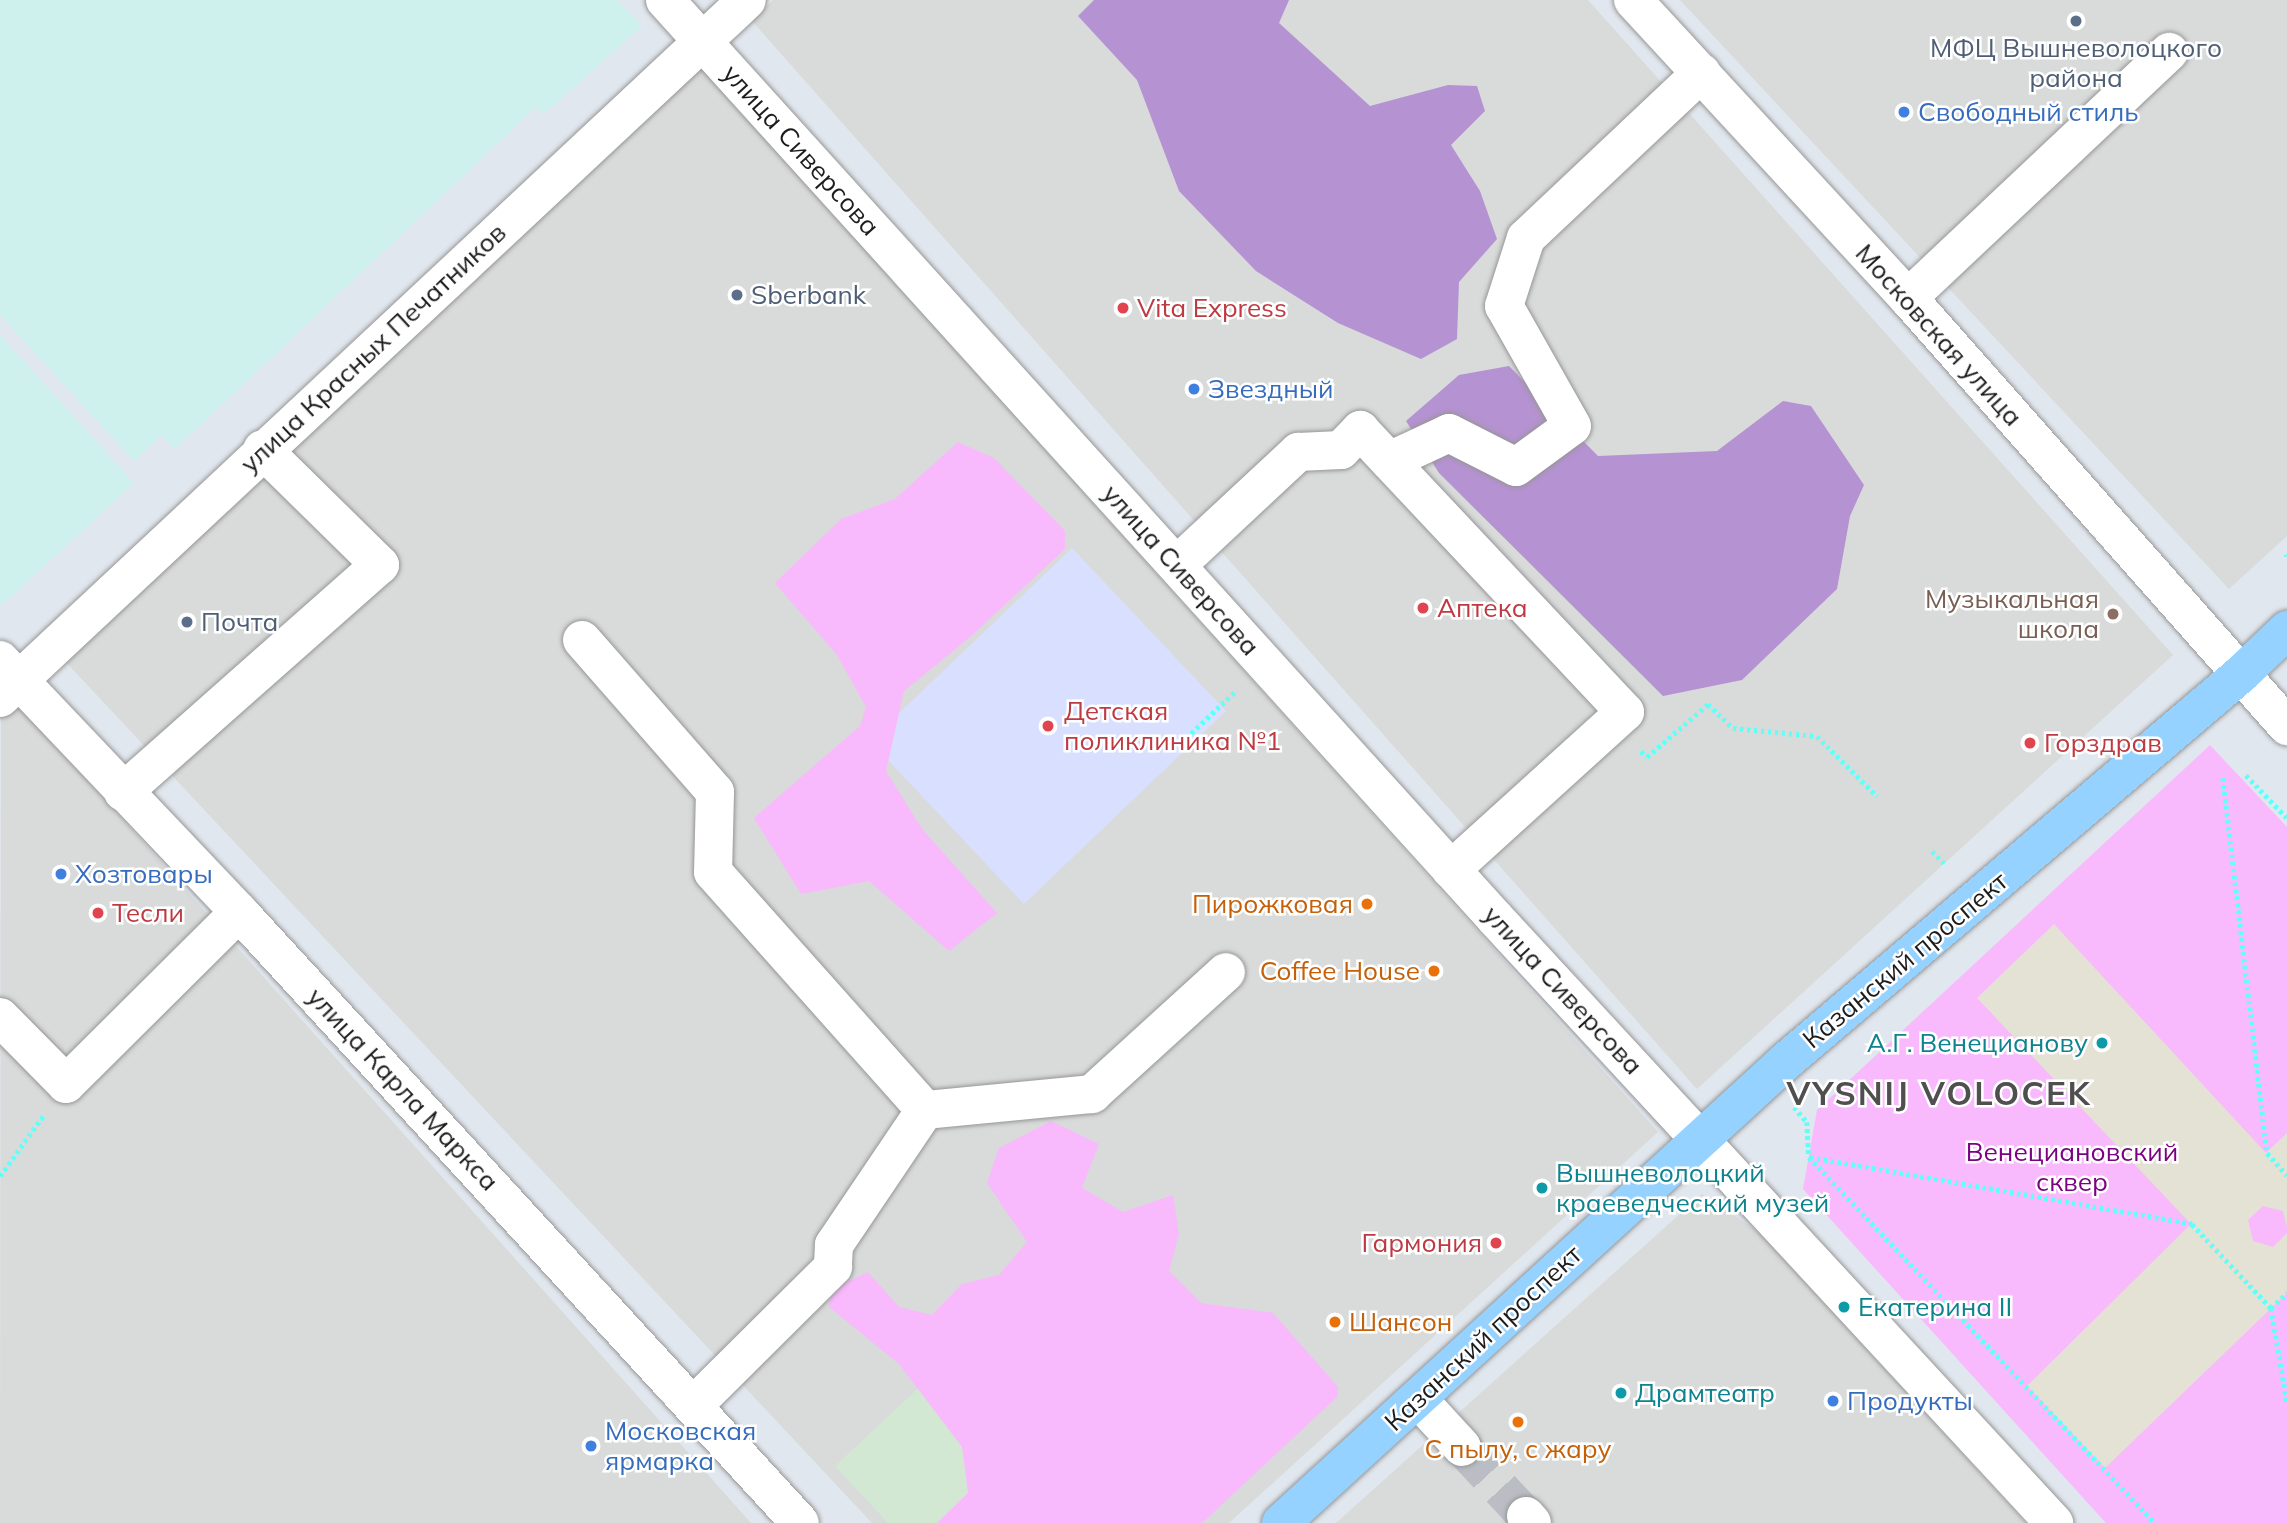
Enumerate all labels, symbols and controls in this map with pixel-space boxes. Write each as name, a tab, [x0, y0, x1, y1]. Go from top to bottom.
marker: МФЦ Вышневолоцкого района	[2068, 13, 2084, 29]
place label: МФЦ Вышневолоцкого района	[1930, 32, 2222, 94]
street label: улица Сиверсова	[716, 58, 886, 242]
place label: Свободный стиль	[1918, 96, 2139, 128]
marker: Свободный стиль	[1896, 104, 1912, 120]
street label: улица Красных Печатников	[234, 217, 512, 479]
street label: Московская улица	[1849, 238, 2029, 432]
place label: Sberbank	[751, 279, 866, 311]
marker: Sberbank	[729, 287, 745, 303]
place label: Vita Express	[1137, 292, 1287, 324]
marker: Vita Express	[1115, 300, 1131, 316]
place label: Звездный	[1208, 373, 1334, 405]
marker: Звездный	[1186, 381, 1202, 397]
street label: улица Сиверсова	[1096, 478, 1266, 662]
place label: Музыкальная школа	[1925, 583, 2099, 644]
place label: Аптека	[1437, 592, 1528, 624]
marker: Аптека	[1415, 600, 1431, 616]
place label: Почта	[201, 606, 278, 638]
marker: Музыкальная школа	[2105, 606, 2121, 622]
marker: Почта	[179, 614, 195, 630]
place label: Детская поликлиника №1	[1064, 695, 1281, 756]
marker: Детская поликлиника №1	[1038, 716, 1058, 736]
place label: Горздрав	[2044, 727, 2162, 759]
marker: Горздрав	[2022, 735, 2038, 751]
place label: Хозтовары	[75, 858, 213, 890]
street label: Казанский проспект	[1796, 865, 2014, 1055]
marker: Хозтовары	[53, 866, 69, 882]
place label: Пирожковая	[1192, 888, 1353, 920]
marker: Пирожковая	[1359, 896, 1375, 912]
place label: Тесли	[112, 897, 184, 929]
street label: улица Сиверсова	[1477, 899, 1649, 1081]
marker: Тесли	[90, 905, 106, 921]
place label: Coffee House	[1260, 955, 1420, 987]
marker: Coffee House	[1426, 963, 1442, 979]
street label: улица Карла Маркса	[301, 981, 505, 1197]
place label: А.Г. Венецианову	[1867, 1027, 2088, 1059]
marker: А.Г. Венецианову	[2094, 1035, 2110, 1051]
district label: VYSNIJ VOLOCEK	[1788, 1073, 2090, 1113]
park label: Венециановский сквер	[1966, 1136, 2178, 1198]
place label: Вышневолоцкий краеведческий музей	[1556, 1157, 1829, 1218]
marker: Вышневолоцкий краеведческий музей	[1534, 1180, 1550, 1196]
place label: Гармония	[1361, 1227, 1482, 1259]
marker: Гармония	[1488, 1235, 1504, 1251]
street label: Казанский проспект	[1378, 1239, 1588, 1437]
place label: Екатерина II	[1858, 1291, 2012, 1323]
marker: Екатерина II	[1836, 1299, 1852, 1315]
place label: Шансон	[1349, 1306, 1452, 1338]
marker: Шансон	[1327, 1314, 1343, 1330]
place label: Драмтеатр	[1635, 1377, 1775, 1409]
marker: Драмтеатр	[1613, 1385, 1629, 1401]
place label: Продукты	[1847, 1385, 1973, 1417]
marker: Продукты	[1825, 1393, 1841, 1409]
marker: С пылу, с жару	[1510, 1414, 1526, 1430]
place label: Московская ярмарка	[605, 1415, 756, 1476]
place label: С пылу, с жару	[1424, 1433, 1612, 1465]
marker: Московская ярмарка	[583, 1438, 599, 1454]

